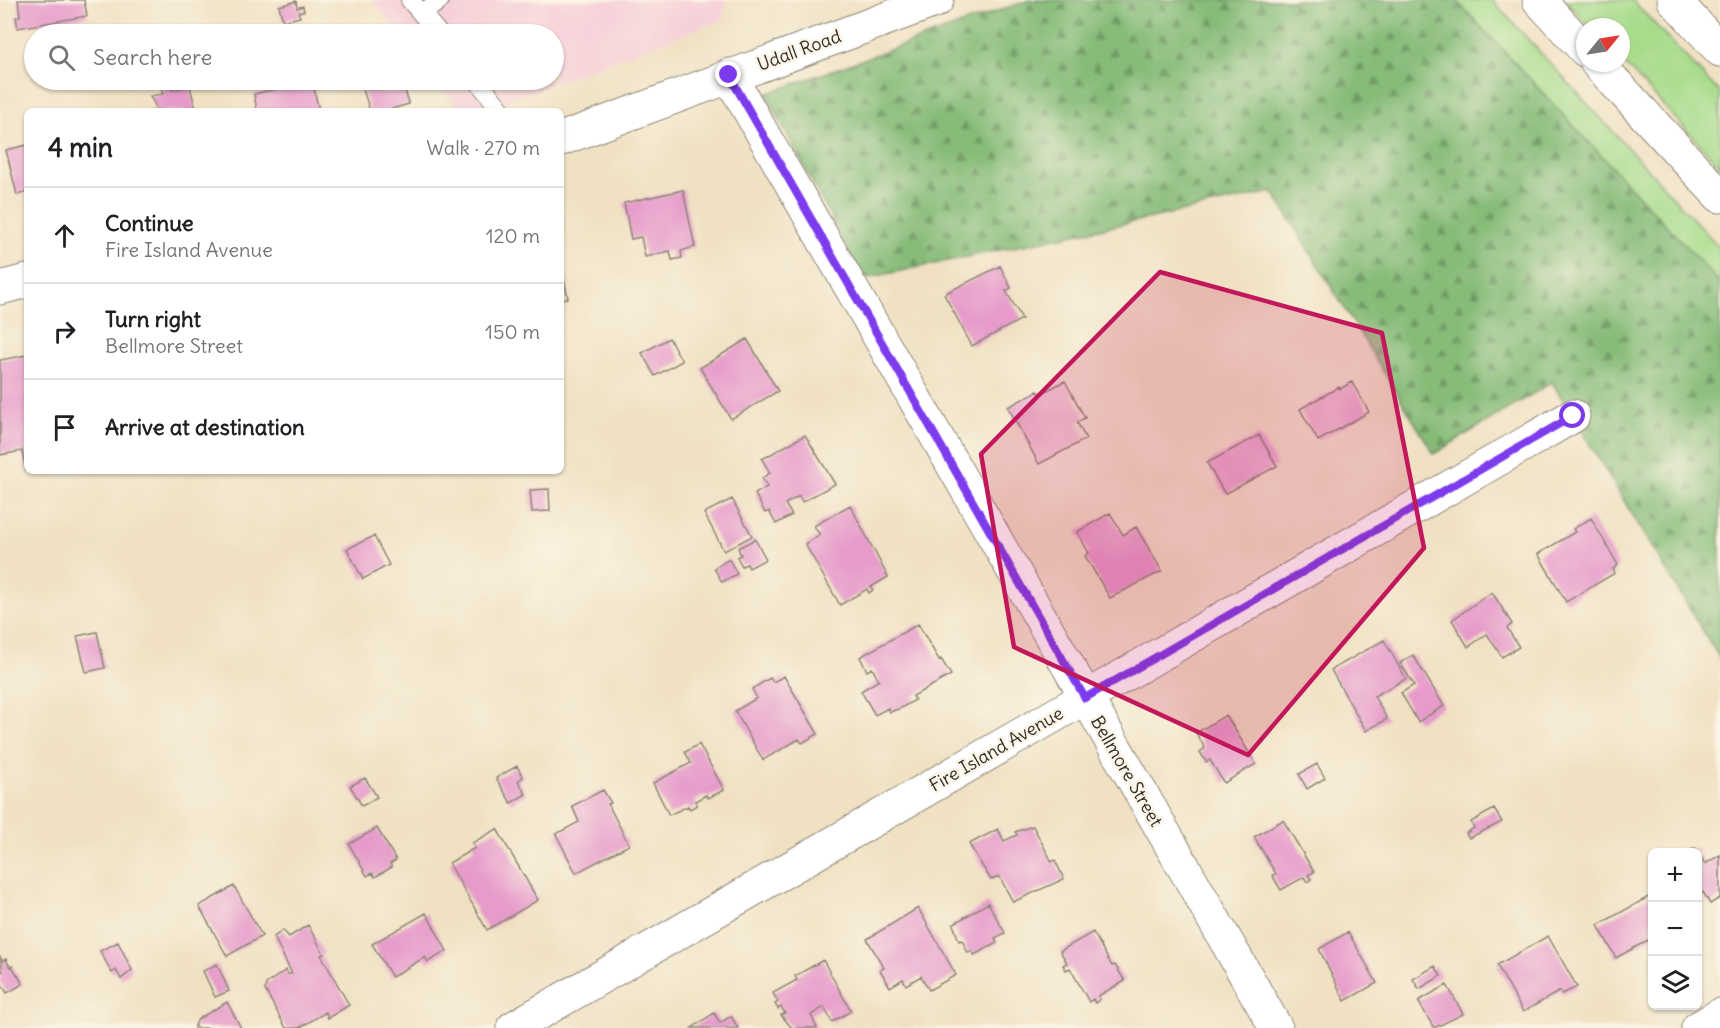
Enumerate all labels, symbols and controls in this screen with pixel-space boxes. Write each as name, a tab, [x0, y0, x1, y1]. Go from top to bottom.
north arrow	[1576, 18, 1630, 72]
search box	[24, 24, 564, 90]
street label: Udall Road	[754, 24, 844, 76]
icon: search	[45, 41, 78, 74]
text: Search here	[93, 43, 212, 71]
route end	[715, 61, 741, 87]
text: 4 min	[48, 131, 113, 164]
text: Walk · 270 m	[426, 135, 540, 160]
text: Continue	[105, 209, 194, 237]
icon: ahead	[48, 219, 81, 252]
text: 120 m	[486, 223, 540, 248]
text: Fire Island Avenue	[105, 237, 273, 262]
text: Turn right	[105, 305, 201, 333]
icon: right	[48, 315, 81, 348]
text: 150 m	[485, 319, 540, 344]
text: Bellmore Street	[105, 333, 243, 358]
route start	[1559, 402, 1585, 428]
icon: arrive	[48, 411, 81, 444]
text: Arrive at destination	[105, 413, 305, 441]
street label: Fire Island Avenue	[925, 701, 1067, 797]
street label: Bellmore Street	[1086, 711, 1168, 831]
map controls	[1648, 848, 1702, 1010]
button: +	[1648, 848, 1702, 902]
button: −	[1648, 902, 1702, 956]
button: layers	[1648, 956, 1702, 1010]

